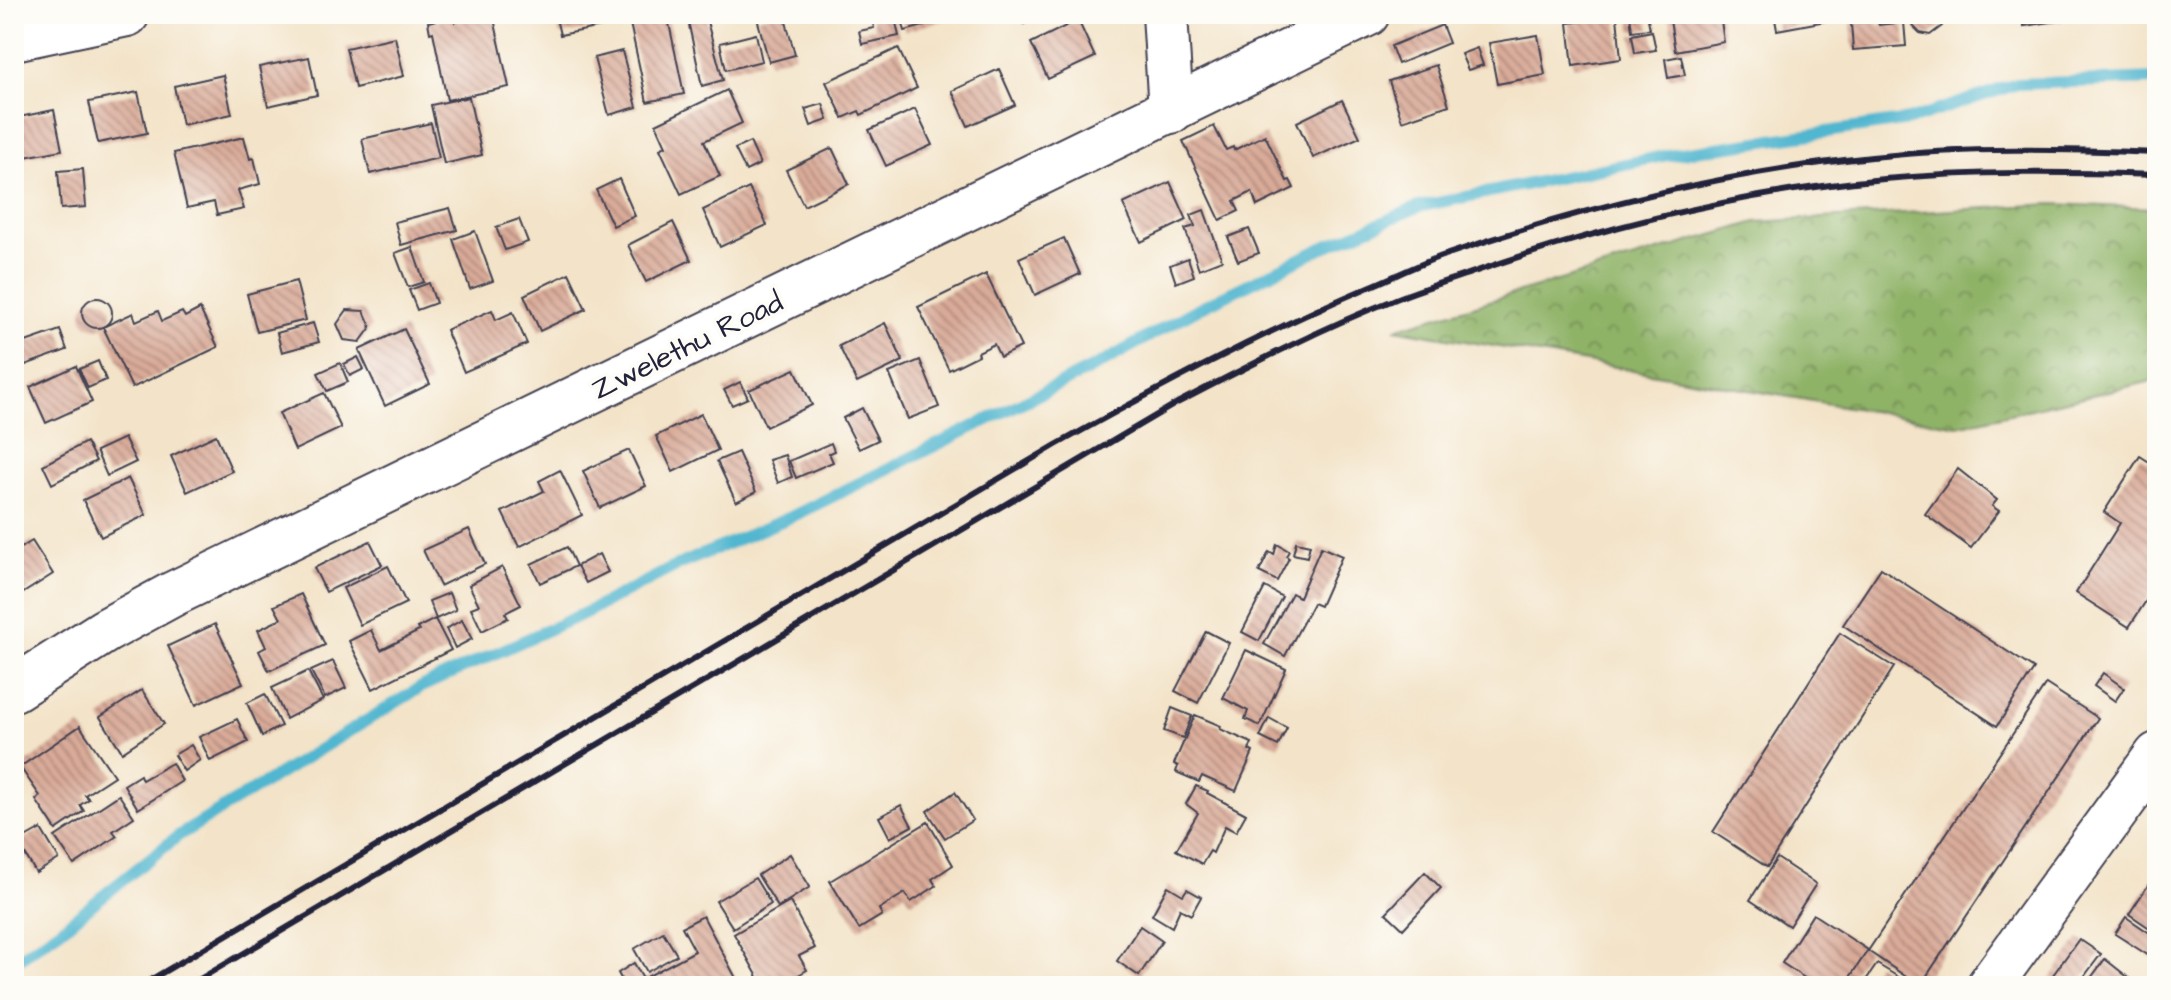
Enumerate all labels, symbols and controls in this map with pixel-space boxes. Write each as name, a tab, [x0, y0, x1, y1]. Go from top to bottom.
street label: Zwelethu Road	[585, 281, 790, 410]

